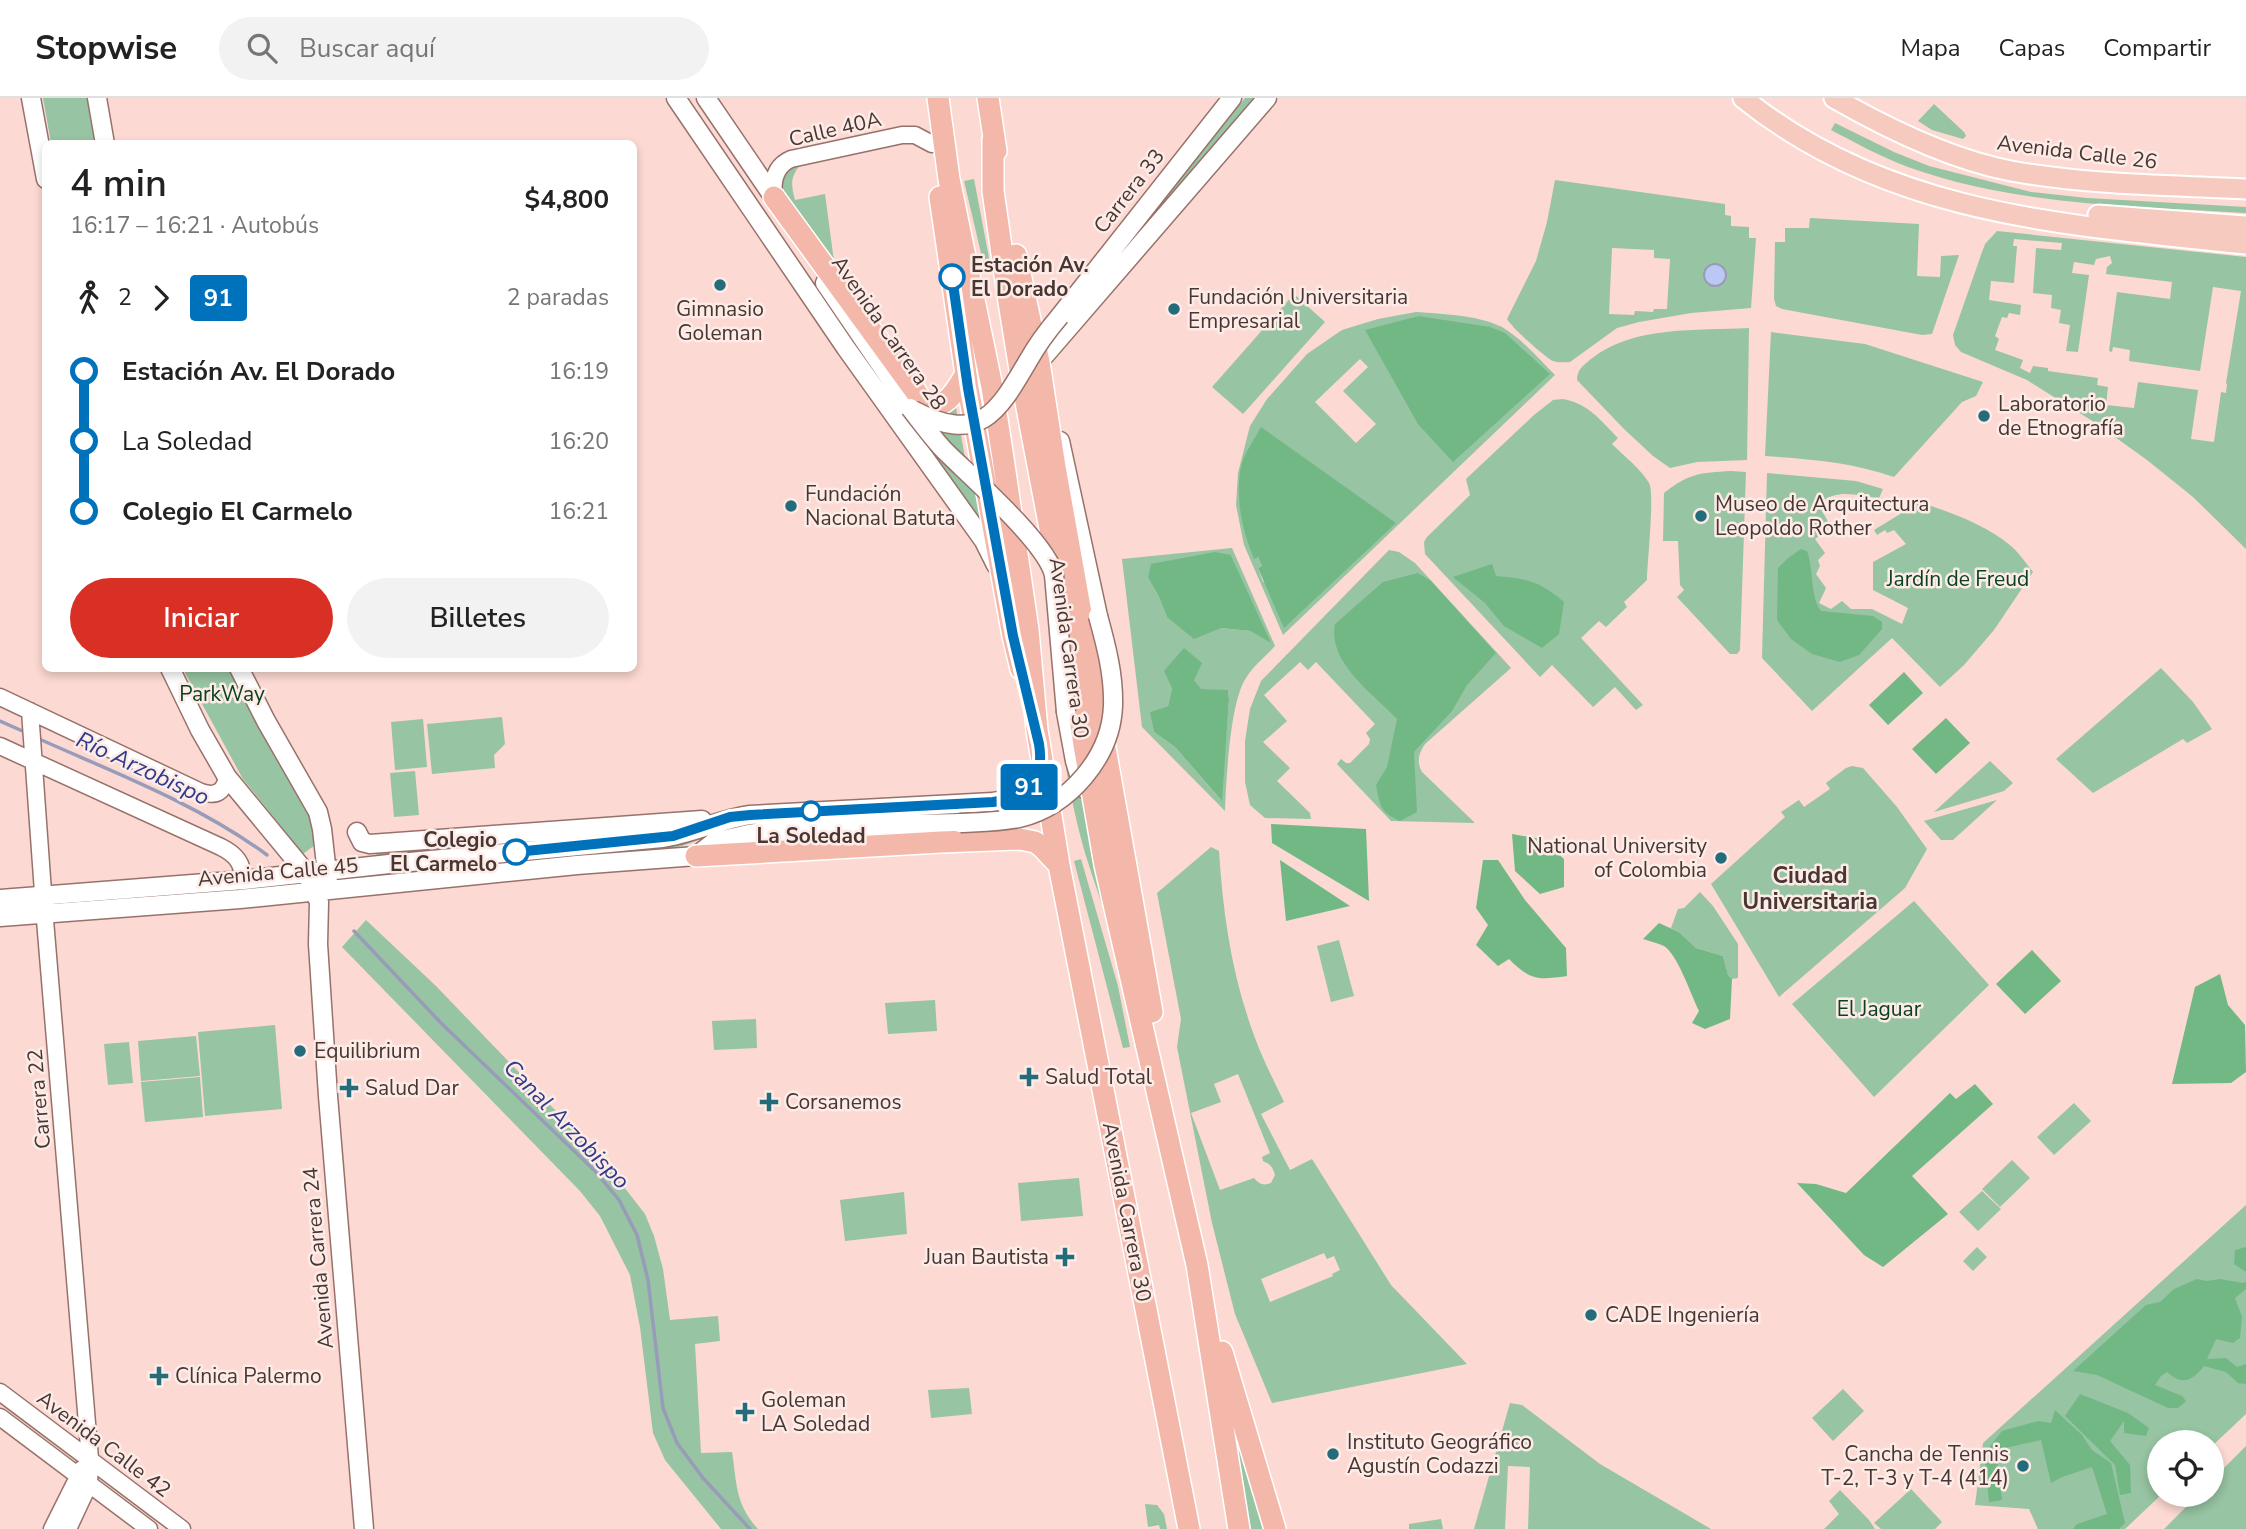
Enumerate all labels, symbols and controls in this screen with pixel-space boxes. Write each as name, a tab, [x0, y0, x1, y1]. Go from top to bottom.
search box	[219, 17, 709, 80]
text: Stopwise	[35, 26, 177, 71]
icon: search	[243, 29, 281, 67]
text: Buscar aquí	[299, 31, 435, 66]
text: Mapa	[1901, 32, 1961, 64]
text: Capas	[1999, 32, 2065, 64]
text: Compartir	[2103, 32, 2211, 64]
street label: Calle 40A	[786, 105, 884, 153]
street label: Avenida Calle 26	[1995, 128, 2159, 176]
street label: Carrera 33	[1087, 143, 1171, 239]
text: 4 min	[70, 158, 167, 209]
text: $4,800	[525, 182, 609, 217]
text: 16:17 – 16:21 · Autobús	[70, 210, 319, 241]
street label: Avenida Carrera 28	[825, 250, 953, 416]
place label: Estación Av. El Dorado	[971, 251, 1089, 303]
marker: Estación Av. El Dorado	[939, 264, 965, 290]
marker: Gimnasio Goleman	[712, 277, 728, 293]
icon: walk	[70, 279, 108, 317]
icon: forward	[142, 279, 180, 317]
text: 2	[118, 282, 132, 313]
text: 91	[204, 282, 233, 314]
text: 2 paradas	[507, 282, 609, 313]
place label: Fundación Universitaria Empresarial	[1188, 283, 1408, 335]
place label: Gimnasio Goleman	[676, 295, 764, 347]
marker: Fundación Universitaria Empresarial	[1166, 301, 1182, 317]
text: Estación Av. El Dorado	[122, 354, 395, 389]
text: 16:19	[549, 356, 609, 387]
place label: Laboratorio de Etnografía	[1998, 390, 2124, 442]
marker: Laboratorio de Etnografía	[1976, 408, 1992, 424]
text: La Soledad	[122, 424, 253, 459]
text: 16:20	[549, 426, 609, 457]
place label: Fundación Nacional Batuta	[805, 480, 956, 532]
place label: Museo de Arquitectura Leopoldo Rother	[1715, 490, 1929, 542]
text: Colegio El Carmelo	[122, 494, 353, 529]
text: 16:21	[549, 496, 609, 527]
marker: Fundación Nacional Batuta	[783, 498, 799, 514]
marker: Museo de Arquitectura Leopoldo Rother	[1693, 508, 1709, 524]
street label: Avenida Carrera 30	[1042, 556, 1096, 740]
park label: Jardín de Freud	[1886, 565, 2029, 593]
button: Iniciar	[70, 578, 333, 658]
button: Billetes	[347, 578, 609, 658]
park label: ParkWay	[179, 680, 265, 708]
water label: Río Arzobispo	[71, 724, 214, 813]
line badge: 91	[998, 764, 1060, 810]
text: 91	[1015, 771, 1043, 803]
marker: La Soledad	[801, 801, 821, 821]
place label: La Soledad	[757, 822, 865, 850]
place label: Colegio El Carmelo	[390, 826, 497, 878]
place label: National University of Colombia	[1527, 832, 1707, 884]
marker: Colegio El Carmelo	[503, 839, 529, 865]
marker: National University of Colombia	[1713, 850, 1729, 866]
street label: Avenida Calle 45	[197, 851, 359, 893]
district label: Ciudad Universitaria	[1742, 860, 1878, 917]
park label: El Jaguar	[1837, 995, 1922, 1023]
place label: Equilibrium	[314, 1037, 421, 1065]
marker: Equilibrium	[292, 1043, 308, 1059]
street label: Carrera 22	[21, 1048, 57, 1150]
water label: Canal Arzobispo	[497, 1053, 637, 1196]
place label: Salud Total	[1045, 1063, 1153, 1091]
marker: Salud Total	[1019, 1067, 1039, 1087]
place label: Salud Dar	[365, 1074, 459, 1102]
marker: Salud Dar	[339, 1078, 359, 1098]
place label: Corsanemos	[785, 1088, 902, 1116]
marker: Corsanemos	[759, 1092, 779, 1112]
street label: Avenida Carrera 30	[1096, 1120, 1158, 1304]
street label: Avenida Carrera 24	[296, 1166, 340, 1350]
place label: Juan Bautista	[923, 1243, 1049, 1271]
marker: Juan Bautista	[1055, 1247, 1075, 1267]
place label: CADE Ingeniería	[1605, 1301, 1760, 1329]
marker: CADE Ingeniería	[1583, 1307, 1599, 1323]
place label: Clínica Palermo	[175, 1362, 322, 1390]
marker: Clínica Palermo	[149, 1366, 169, 1386]
street label: Avenida Calle 42	[31, 1384, 177, 1504]
place label: Goleman LA Soledad	[761, 1386, 870, 1438]
marker: Goleman LA Soledad	[735, 1402, 755, 1422]
place label: Instituto Geográfico Agustín Codazzi	[1347, 1428, 1532, 1480]
map controls	[2147, 1430, 2224, 1507]
button: locate	[2147, 1430, 2224, 1507]
place label: Cancha de Tennis T-2, T-3 y T-4 (414)	[1821, 1440, 2009, 1492]
marker: Instituto Geográfico Agustín Codazzi	[1325, 1446, 1341, 1462]
marker: Cancha de Tennis T-2, T-3 y T-4 (414)	[2015, 1458, 2031, 1474]

